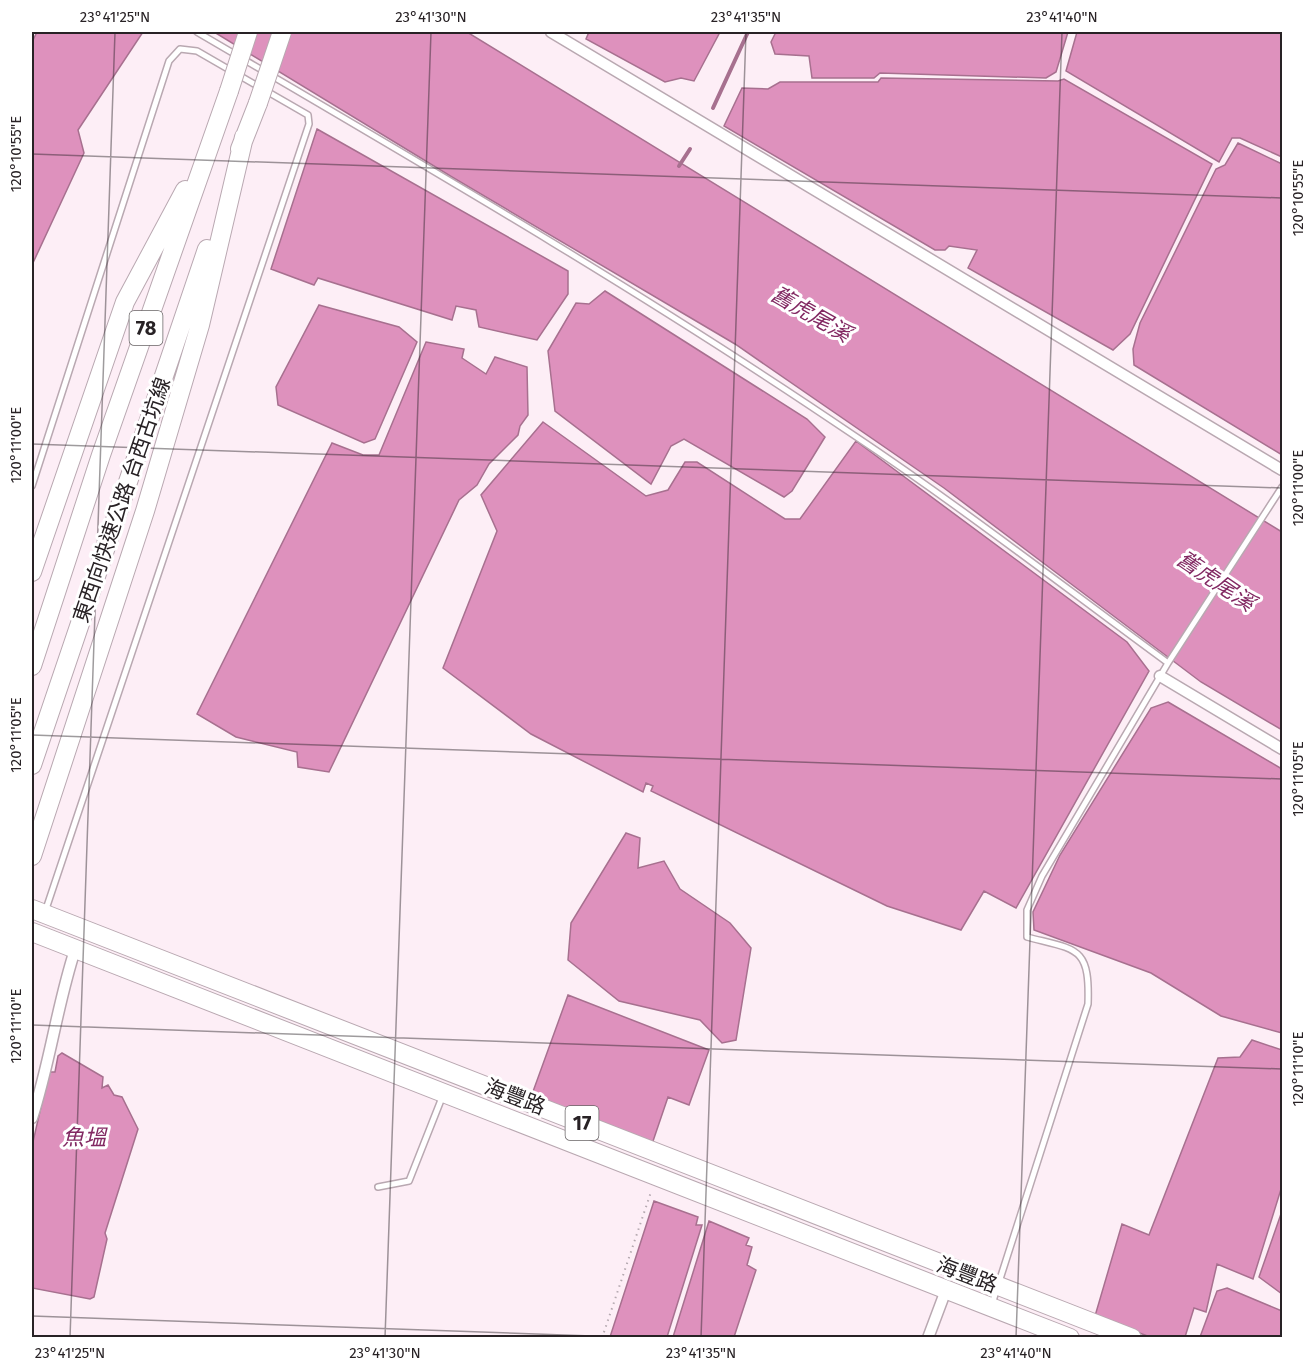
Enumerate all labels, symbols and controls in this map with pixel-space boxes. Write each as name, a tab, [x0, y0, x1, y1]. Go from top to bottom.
text: 23°41'25"N	[80, 8, 150, 26]
text: 23°41'30"N	[395, 8, 467, 26]
text: 23°41'35"N	[711, 8, 781, 26]
text: 23°41'40"N	[1026, 8, 1098, 26]
text: 120°10'55"E	[7, 116, 25, 192]
text: 120°10'55"E	[1289, 160, 1307, 236]
water label: 舊虎尾溪	[766, 280, 858, 349]
road number: 78	[130, 311, 162, 345]
street label: 東西向快速公路 台西古坑線	[68, 374, 176, 626]
text: 120°11'00"E	[7, 407, 25, 483]
text: 120°11'00"E	[1289, 450, 1307, 526]
water label: 舊虎尾溪	[1172, 545, 1263, 618]
text: 120°11'05"E	[7, 697, 25, 773]
text: 120°11'05"E	[1289, 741, 1307, 817]
text: 120°11'10"E	[7, 989, 25, 1063]
text: 120°11'10"E	[1289, 1032, 1307, 1106]
street label: 海豐路	[481, 1074, 549, 1120]
road number: 17	[566, 1106, 598, 1140]
water label: 魚塭	[62, 1124, 108, 1151]
street label: 海豐路	[933, 1252, 1001, 1298]
text: 23°41'25"N	[35, 1344, 105, 1362]
text: 23°41'30"N	[349, 1344, 421, 1362]
text: 23°41'35"N	[666, 1344, 736, 1362]
text: 23°41'40"N	[980, 1344, 1052, 1362]

